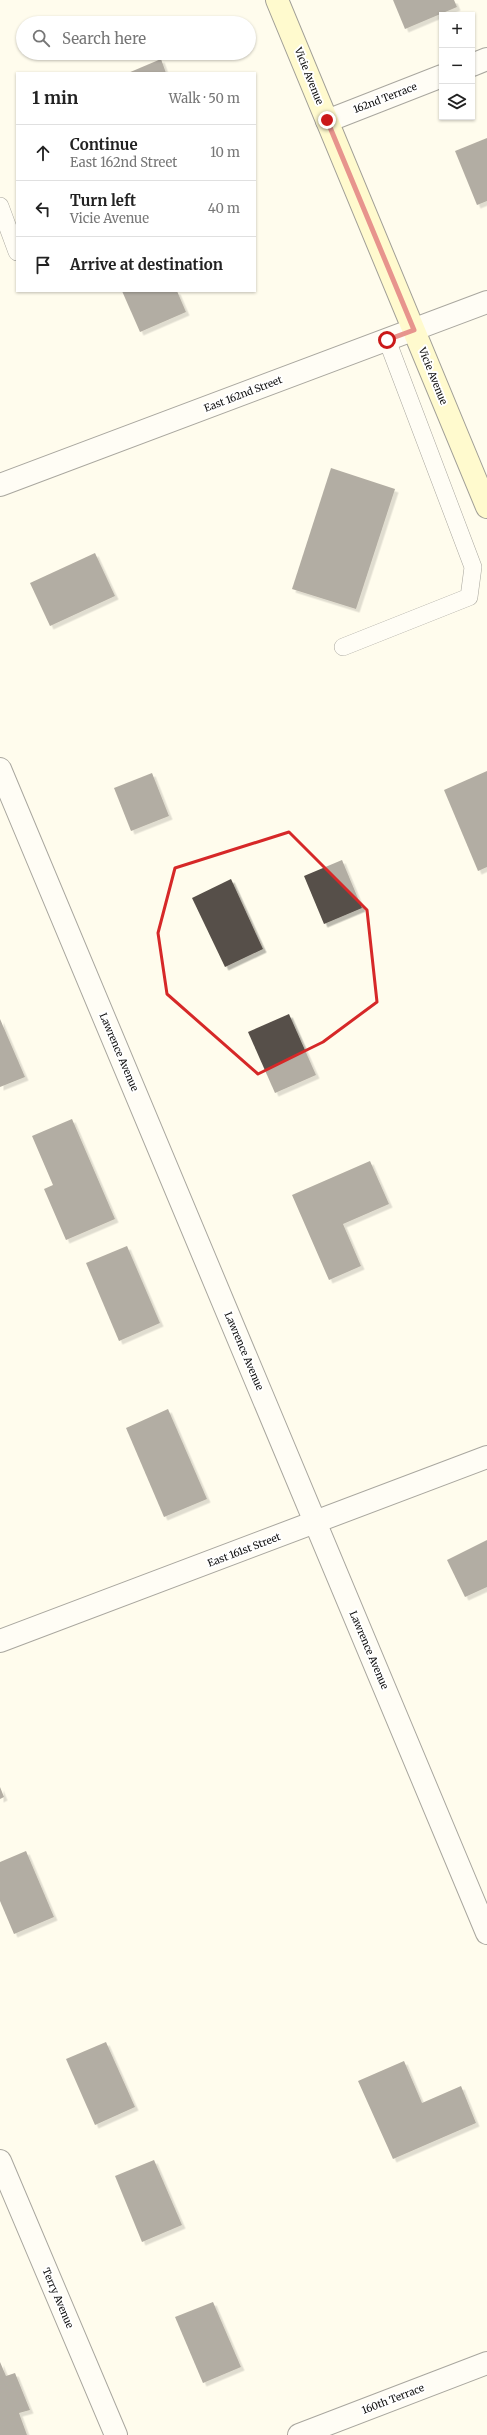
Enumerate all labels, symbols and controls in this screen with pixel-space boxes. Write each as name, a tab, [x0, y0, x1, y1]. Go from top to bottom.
map controls	[439, 12, 475, 120]
button: +	[439, 12, 475, 48]
search box	[16, 16, 256, 60]
icon: search	[30, 27, 52, 49]
text: Search here	[62, 29, 146, 48]
street label: Vicie Avenue	[291, 44, 326, 107]
button: −	[439, 48, 475, 84]
street label: 162nd Terrace	[351, 80, 419, 116]
button: layers	[439, 84, 475, 120]
text: 1 min	[32, 87, 78, 109]
text: Walk · 50 m	[169, 90, 240, 107]
route end	[318, 111, 336, 129]
text: Continue	[70, 135, 138, 154]
icon: ahead	[32, 142, 54, 164]
text: 10 m	[210, 144, 240, 161]
text: East 162nd Street	[70, 154, 177, 171]
text: Turn left	[70, 191, 136, 210]
icon: left	[32, 198, 54, 220]
text: 40 m	[208, 200, 240, 217]
text: Vicie Avenue	[70, 210, 149, 227]
icon: arrive	[32, 254, 54, 276]
text: Arrive at destination	[70, 255, 223, 274]
route start	[378, 331, 396, 349]
street label: Vicie Avenue	[415, 344, 450, 407]
street label: East 162nd Street	[202, 373, 284, 415]
street label: Lawrence Avenue	[97, 1011, 141, 1093]
street label: Lawrence Avenue	[222, 1310, 266, 1392]
street label: East 161st Street	[206, 1530, 282, 1570]
street label: Lawrence Avenue	[347, 1609, 391, 1691]
street label: Terry Avenue	[39, 2266, 77, 2330]
street label: 160th Terrace	[360, 2381, 426, 2417]

